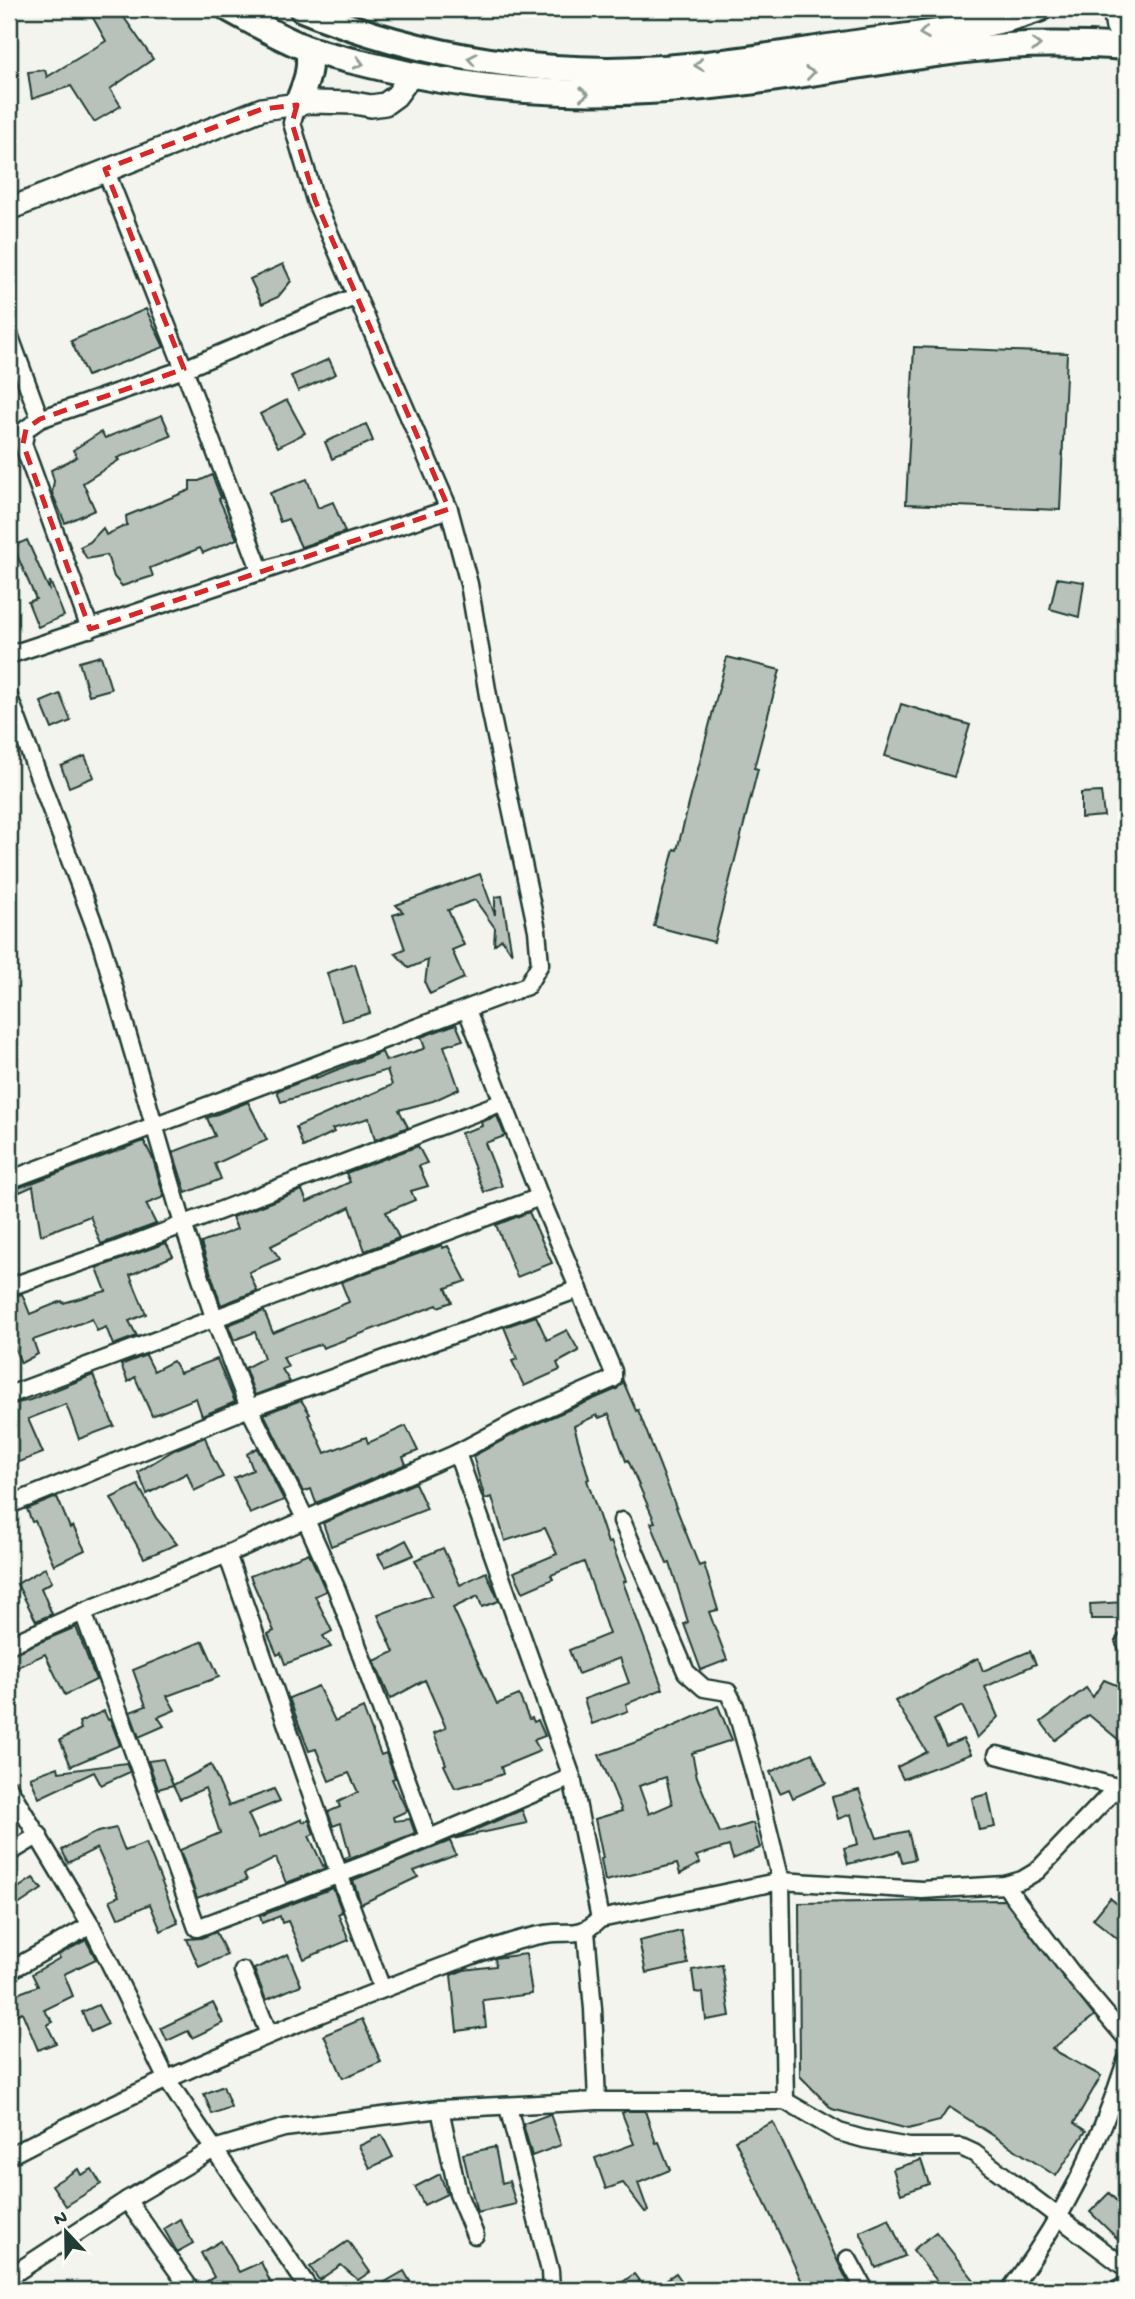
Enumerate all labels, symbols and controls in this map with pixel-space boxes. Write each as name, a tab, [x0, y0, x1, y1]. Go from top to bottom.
one-way arrow	[918, 25, 930, 40]
one-way arrow	[1030, 37, 1041, 52]
one-way arrow	[466, 52, 478, 67]
one-way arrow	[353, 55, 365, 69]
one-way arrow	[693, 57, 705, 72]
one-way arrow	[804, 66, 816, 81]
one-way arrow	[578, 86, 589, 101]
north arrow	[32, 2198, 102, 2268]
text: N	[51, 2206, 71, 2232]

